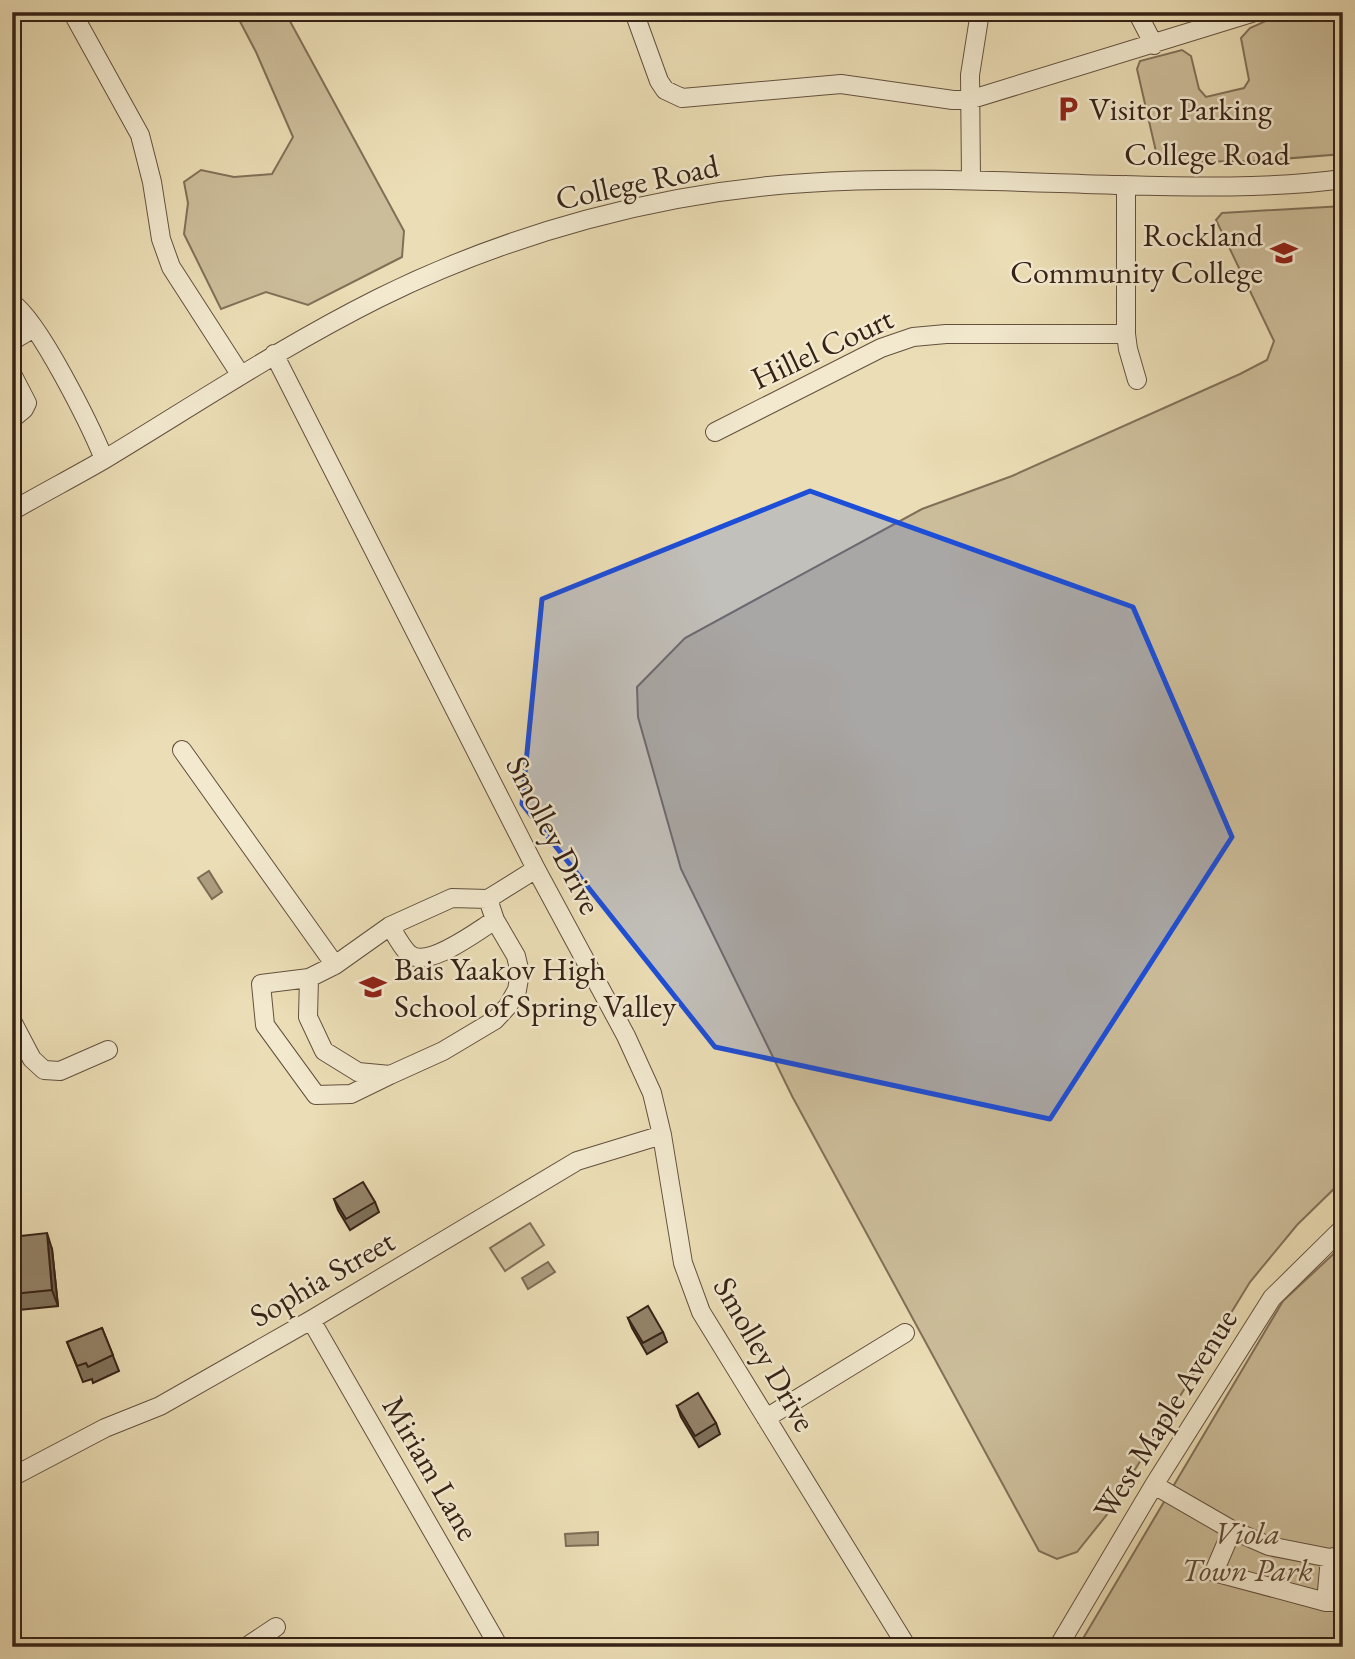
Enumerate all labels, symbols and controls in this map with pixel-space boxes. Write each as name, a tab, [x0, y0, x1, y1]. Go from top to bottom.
place label: Visitor Parking	[1089, 88, 1273, 130]
parking icon: Visitor Parking	[1053, 94, 1083, 124]
street label: College Road	[1124, 133, 1291, 175]
street label: College Road	[552, 144, 723, 220]
place label: Rockland Community College	[1010, 214, 1264, 293]
school or university icon: Rockland Community College	[1269, 238, 1299, 268]
street label: Hillel Court	[744, 297, 900, 399]
street label: Smolley Drive	[496, 749, 612, 921]
place label: Bais Yaakov High School of Spring Valley	[394, 948, 677, 1027]
school or university icon: Bais Yaakov High School of Spring Valley	[358, 972, 388, 1002]
street label: Sophia Street	[242, 1220, 402, 1336]
street label: Smolley Drive	[704, 1269, 826, 1439]
street label: West Maple Avenue	[1083, 1301, 1247, 1527]
street label: Miriam Lane	[373, 1388, 489, 1548]
park label: Viola Town Park	[1181, 1512, 1313, 1591]

